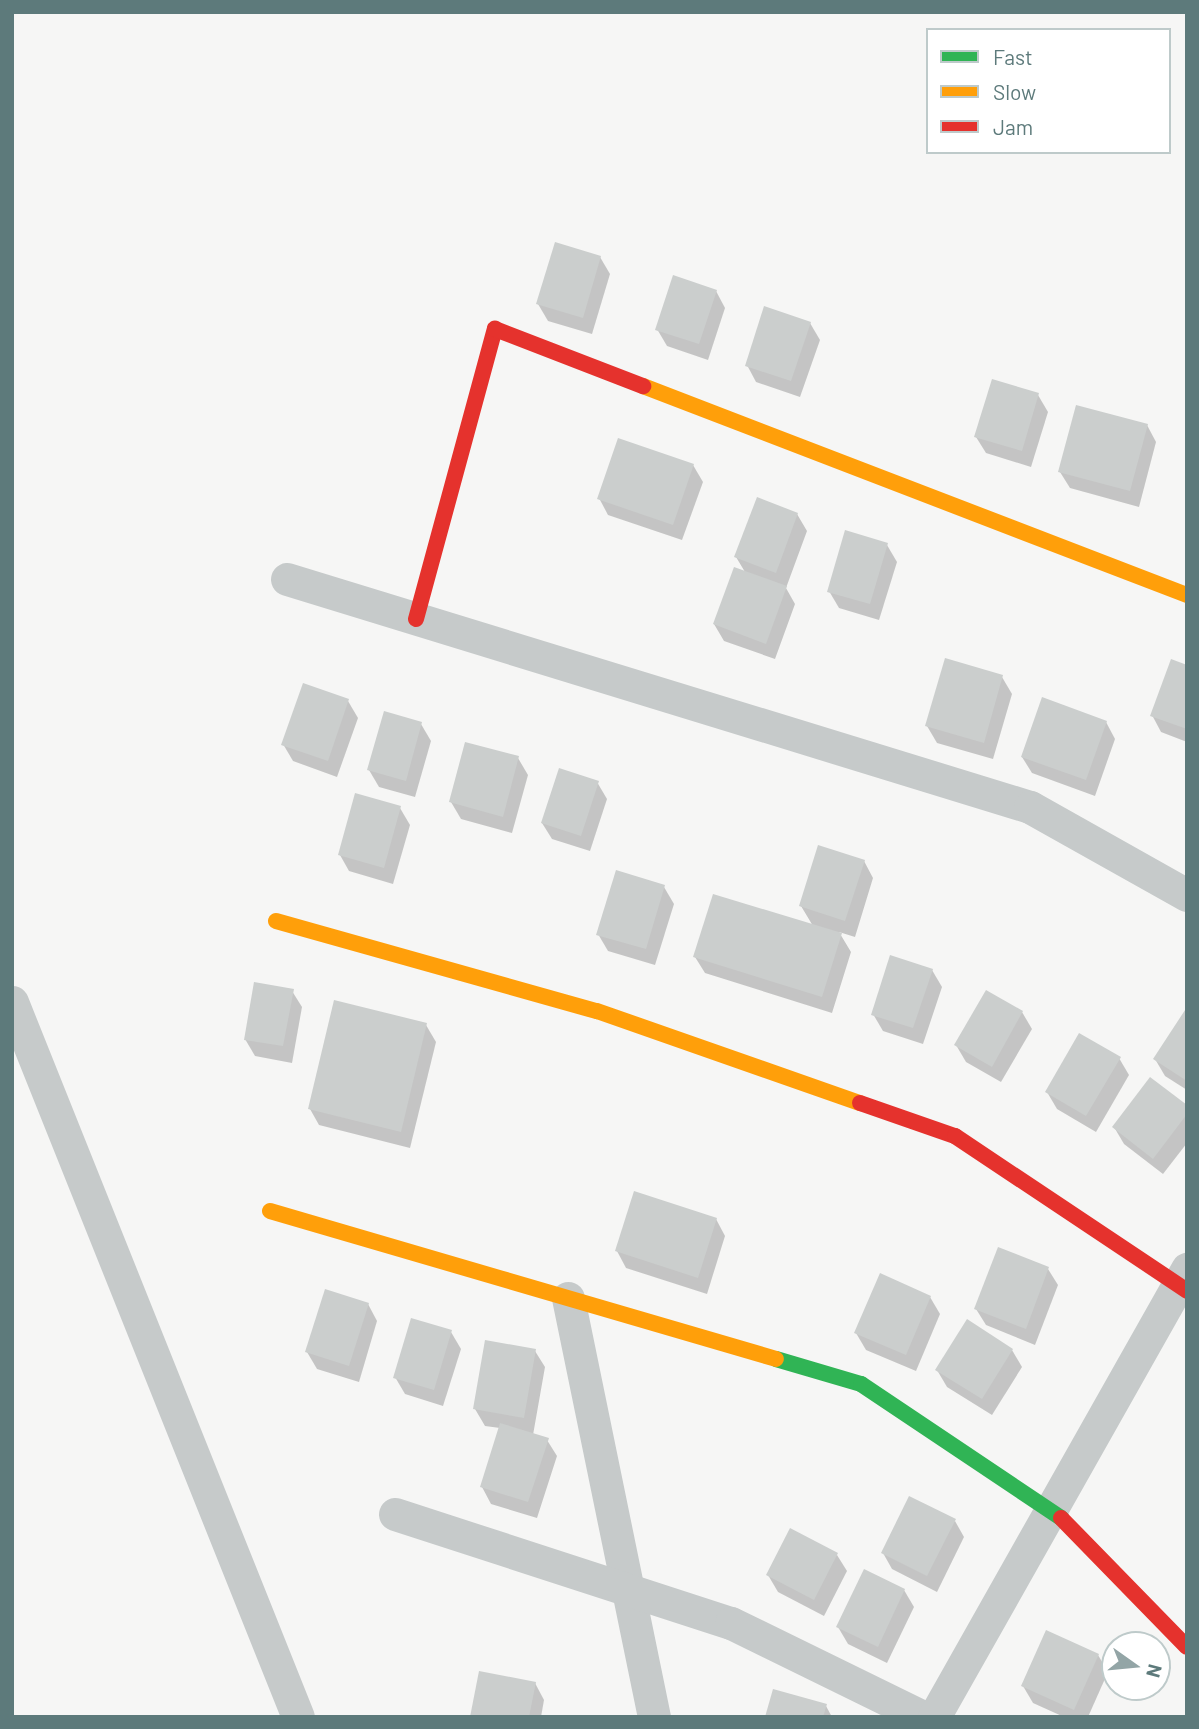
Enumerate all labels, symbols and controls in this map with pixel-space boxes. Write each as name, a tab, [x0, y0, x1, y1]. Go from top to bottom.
legend	[926, 28, 1171, 154]
text: Fast	[993, 44, 1033, 69]
text: Slow	[993, 79, 1036, 104]
text: Jam	[993, 114, 1033, 139]
north arrow	[1101, 1631, 1171, 1701]
text: N	[1142, 1662, 1168, 1680]

